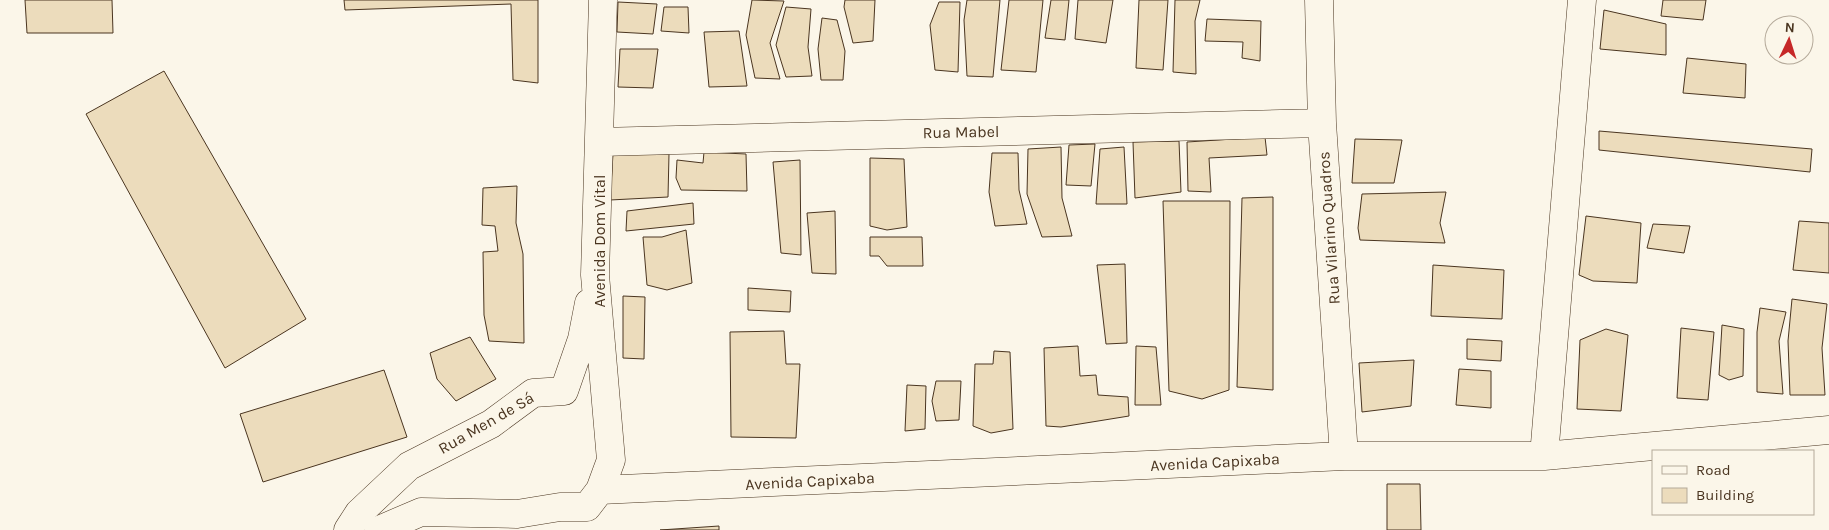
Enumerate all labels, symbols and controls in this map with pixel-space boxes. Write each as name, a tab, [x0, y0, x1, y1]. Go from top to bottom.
north arrow	[1764, 15, 1814, 65]
text: N	[1784, 19, 1795, 36]
street label: Rua Mabel	[923, 122, 999, 142]
street label: Rua Vilarino Quadros	[1314, 151, 1344, 305]
street label: Avenida Dom Vital	[590, 175, 609, 307]
street label: Rua Men de Sá	[435, 388, 537, 458]
street label: Avenida Capixaba	[1150, 449, 1280, 475]
legend	[1652, 450, 1814, 515]
text: Road	[1696, 461, 1731, 479]
street label: Avenida Capixaba	[745, 468, 875, 494]
text: Building	[1696, 486, 1754, 504]

